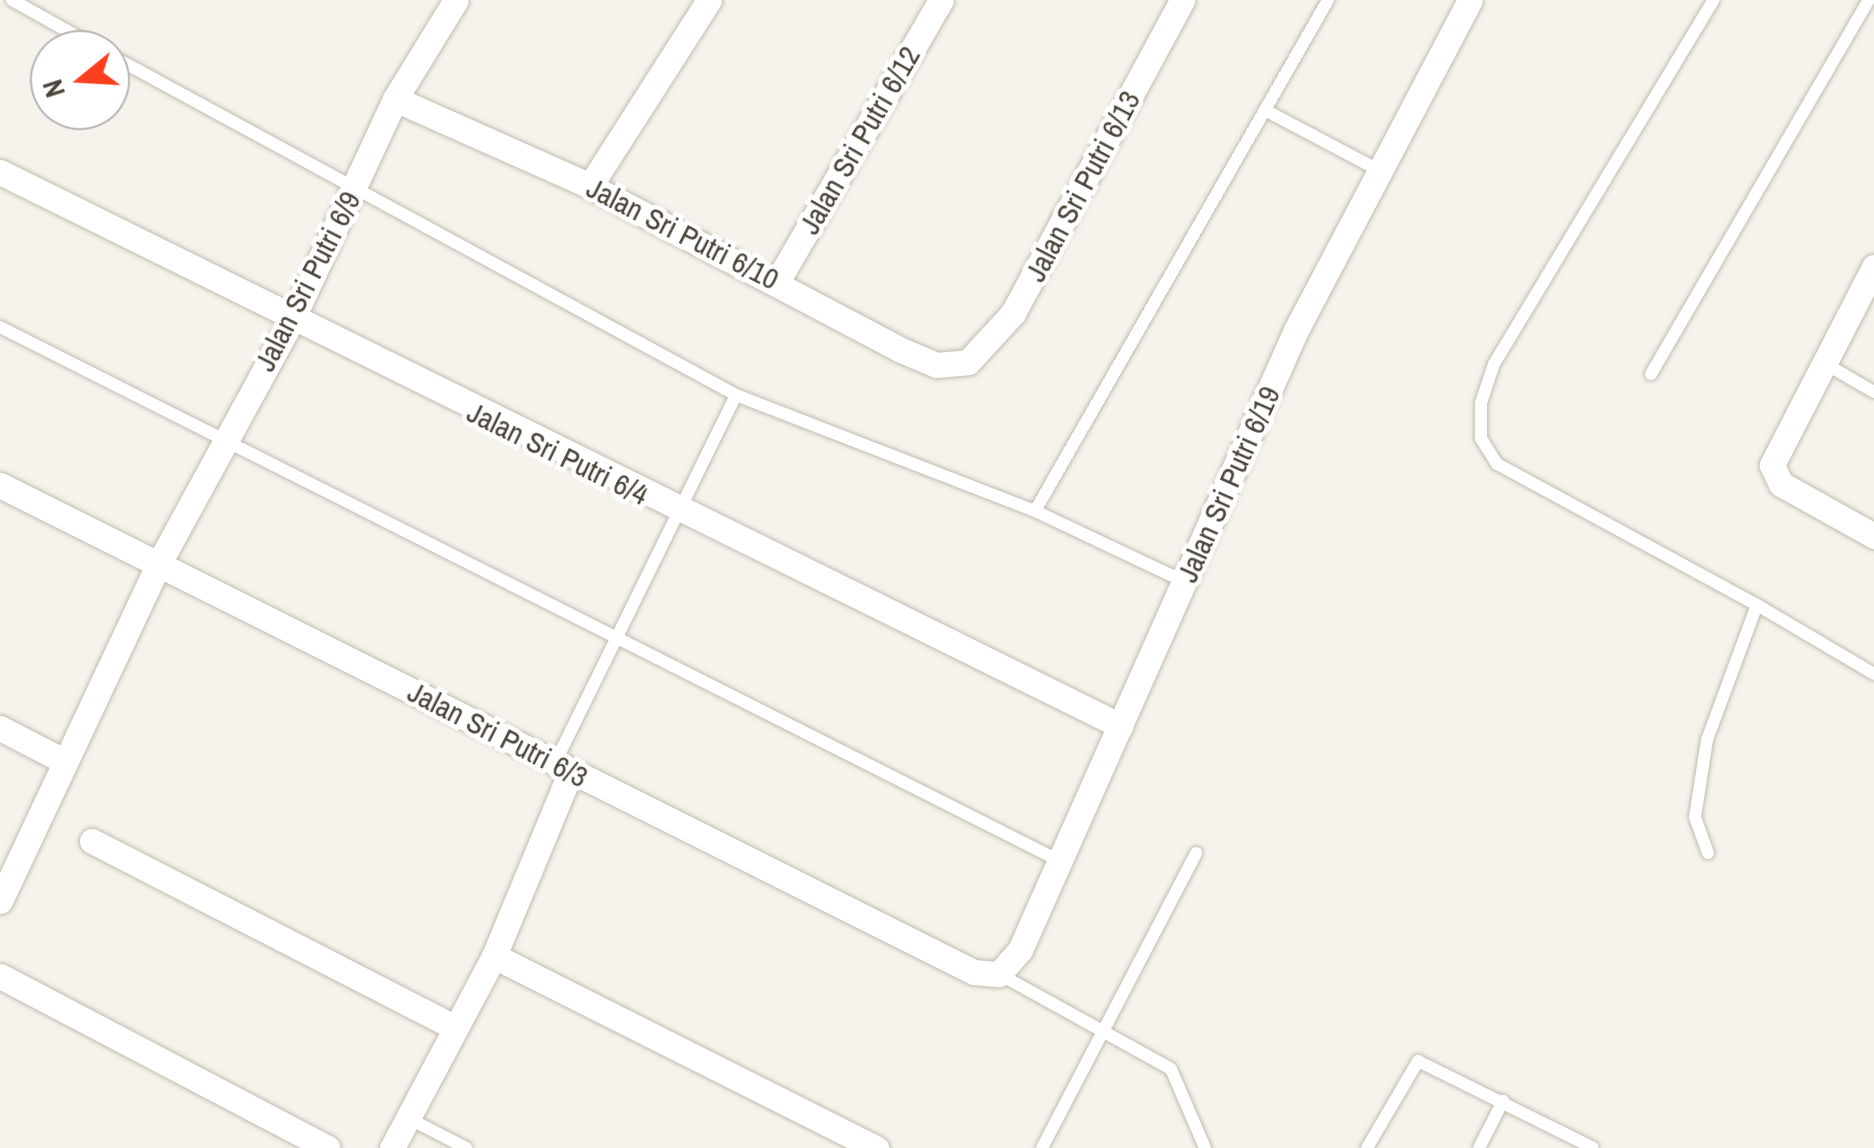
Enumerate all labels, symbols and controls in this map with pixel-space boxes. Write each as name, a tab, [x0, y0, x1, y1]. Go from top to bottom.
north arrow	[30, 30, 130, 130]
street label: Jalan Sri Putri 6/12	[791, 40, 927, 240]
text: N	[33, 75, 74, 102]
street label: Jalan Sri Putri 6/13	[1017, 85, 1147, 287]
street label: Jalan Sri Putri 6/10	[581, 169, 785, 297]
street label: Jalan Sri Putri 6/9	[246, 185, 368, 377]
street label: Jalan Sri Putri 6/19	[1169, 380, 1287, 588]
street label: Jalan Sri Putri 6/4	[462, 394, 654, 512]
street label: Jalan Sri Putri 6/3	[402, 673, 594, 795]

